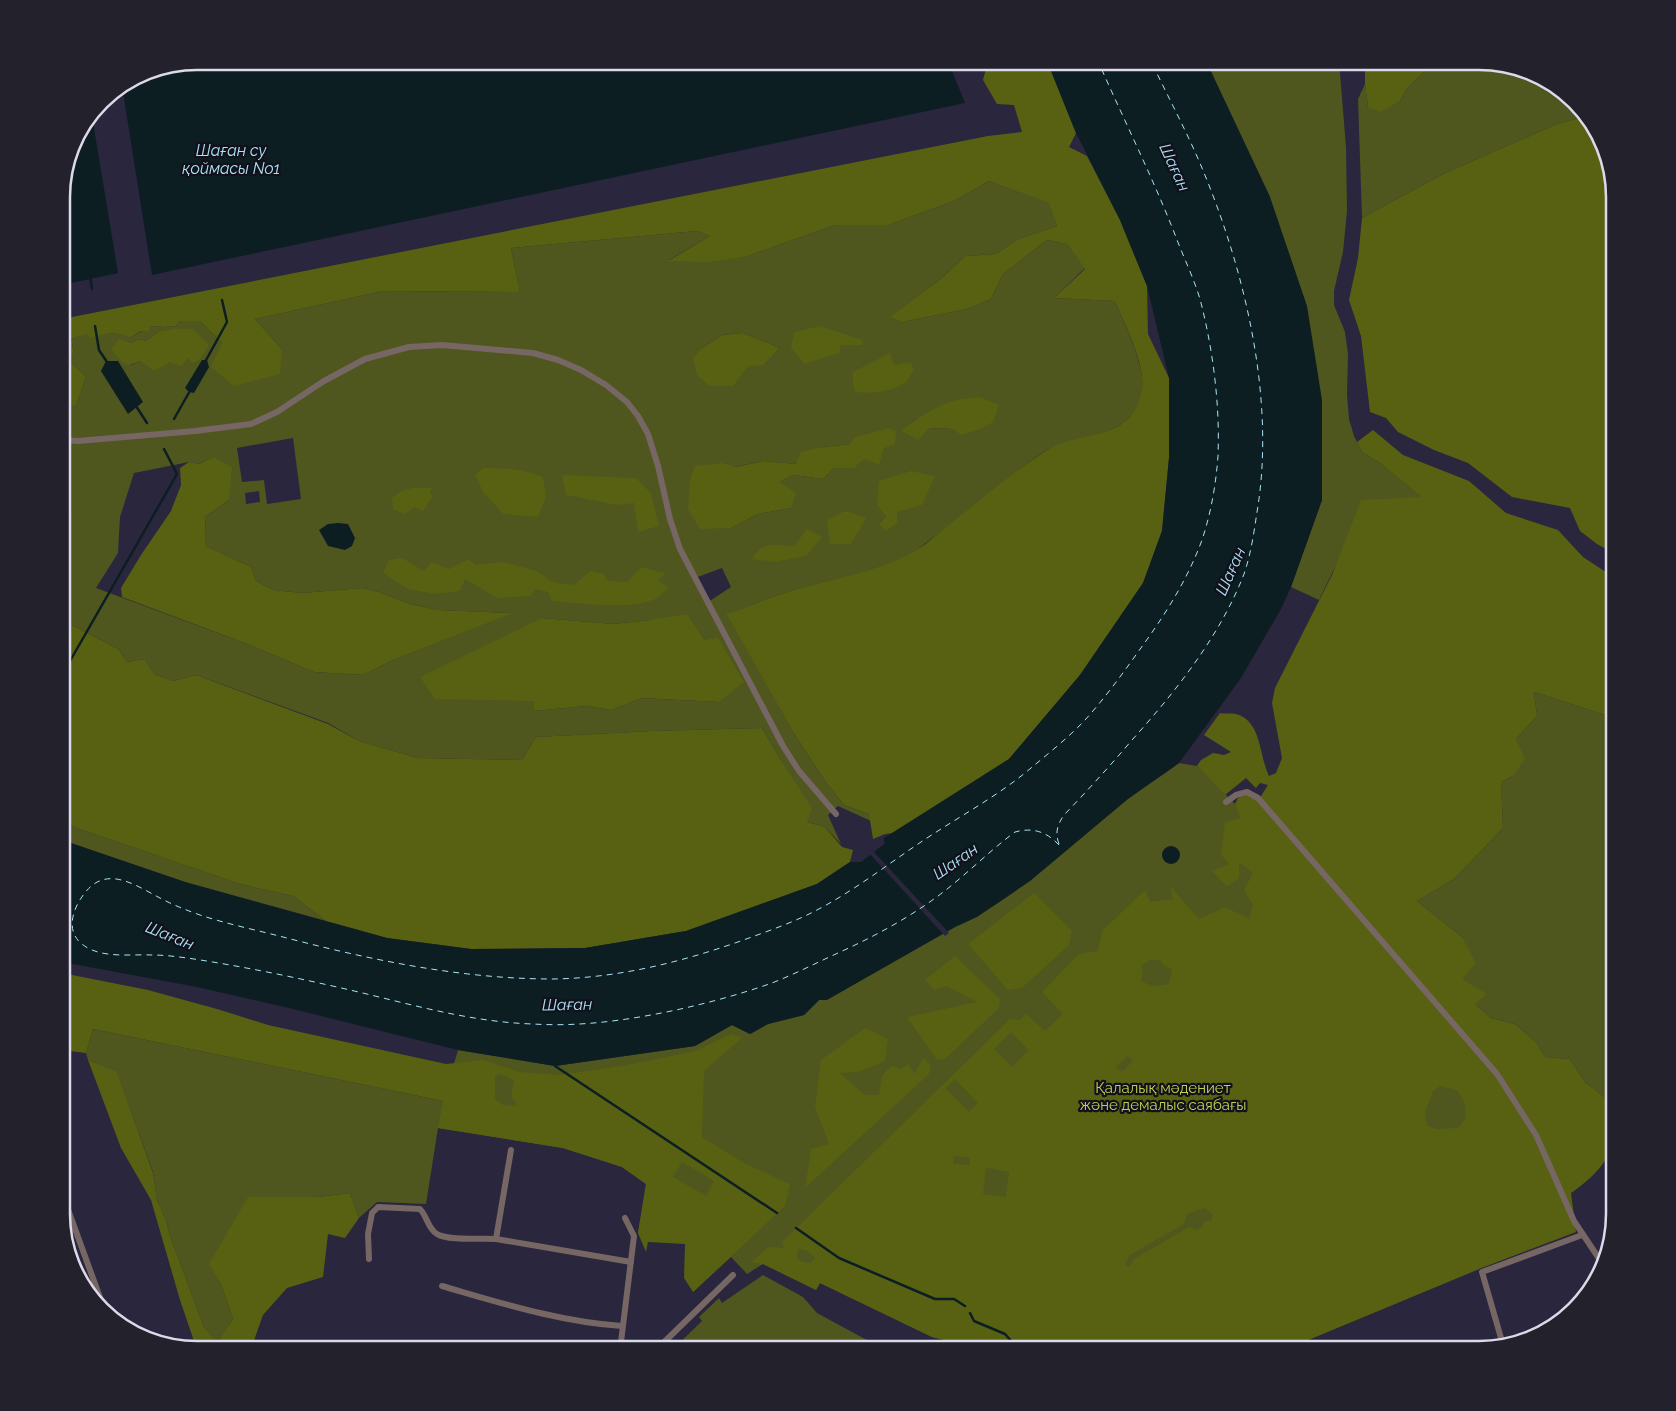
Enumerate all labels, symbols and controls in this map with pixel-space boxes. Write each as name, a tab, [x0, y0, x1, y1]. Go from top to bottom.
water label: Шаған	[1155, 140, 1194, 194]
water label: Шаған су қоймасы No1	[182, 141, 280, 178]
water label: Шаған	[1212, 544, 1249, 598]
water label: Шаған	[929, 839, 981, 884]
water label: Шаған	[143, 917, 197, 954]
water label: Шаған	[542, 995, 592, 1014]
park label: Қалалық мәдениет және демалыс саябағы	[1080, 1079, 1246, 1114]

